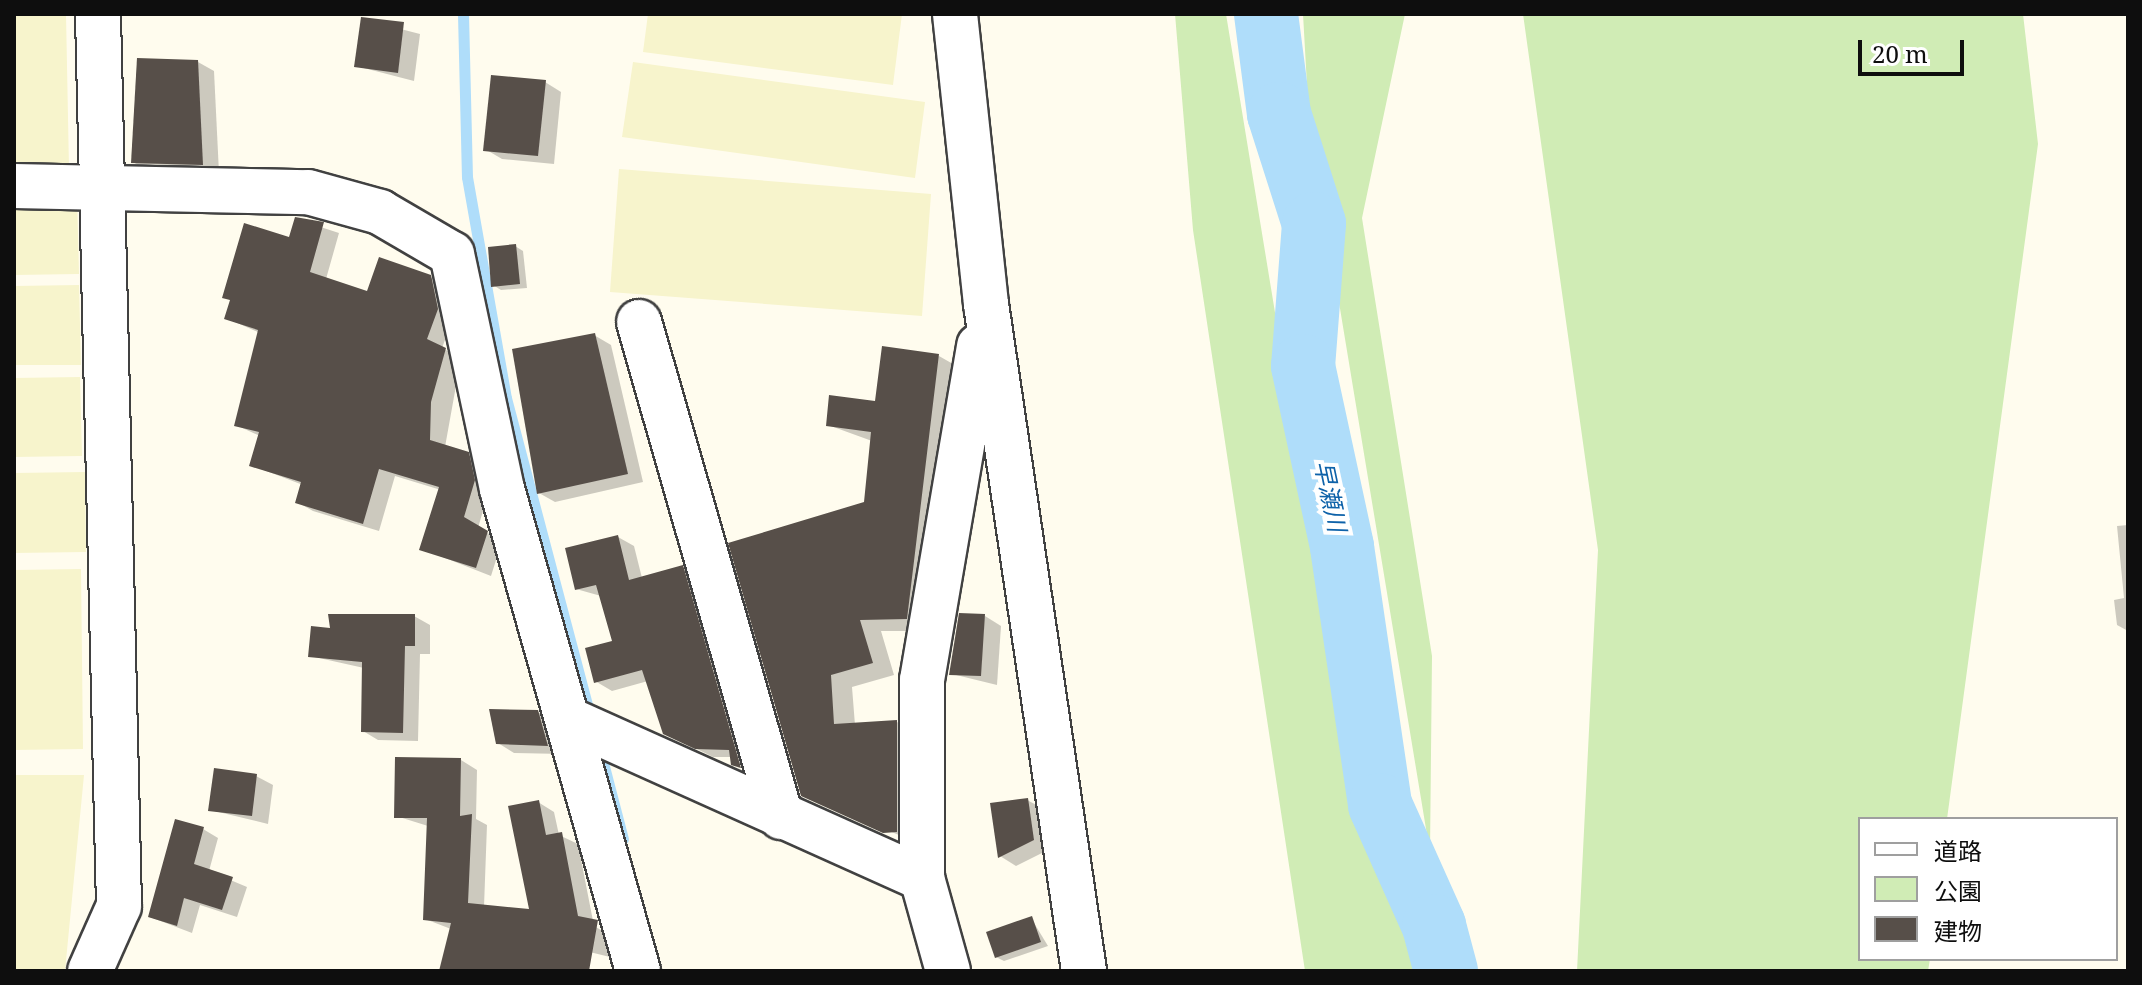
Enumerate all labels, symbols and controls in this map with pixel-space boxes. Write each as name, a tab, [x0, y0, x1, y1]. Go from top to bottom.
scale bar	[1862, 24, 1968, 74]
text: 20 m	[1872, 37, 1928, 70]
water label: 早瀬川	[1309, 458, 1353, 534]
legend	[1858, 817, 2118, 961]
text: 道路	[1934, 834, 1982, 867]
text: 公園	[1934, 874, 1982, 907]
text: 建物	[1934, 914, 1982, 947]

